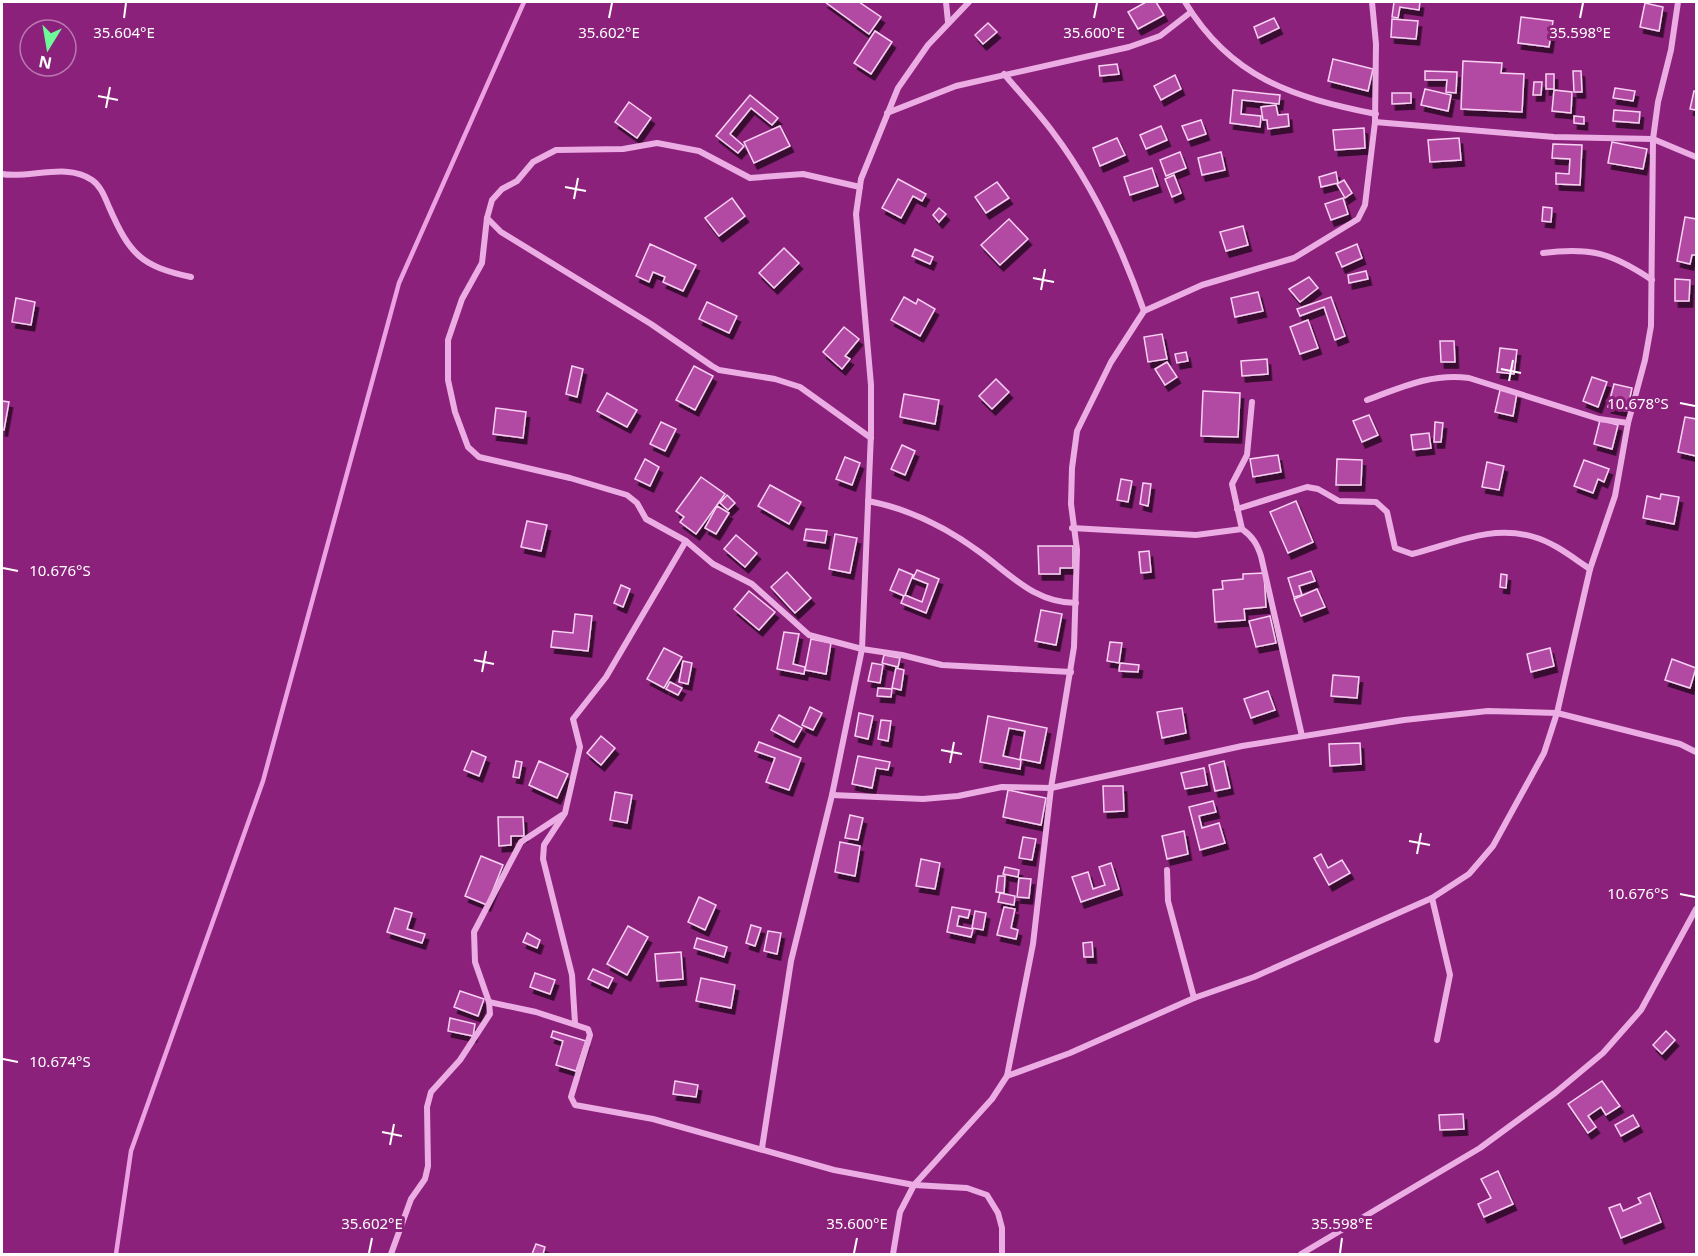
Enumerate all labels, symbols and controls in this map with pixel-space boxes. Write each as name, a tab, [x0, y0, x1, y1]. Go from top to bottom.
north arrow	[18, 18, 78, 78]
text: 35.604°E	[93, 22, 155, 42]
text: 35.602°E	[578, 22, 640, 42]
text: 35.600°E	[1063, 22, 1125, 42]
text: 35.598°E	[1549, 22, 1611, 42]
text: N	[37, 51, 54, 75]
text: 10.678°S	[1607, 393, 1669, 413]
text: 10.676°S	[29, 560, 91, 580]
text: 10.676°S	[1607, 883, 1669, 903]
text: 10.674°S	[29, 1051, 91, 1071]
text: 35.602°E	[341, 1213, 403, 1233]
text: 35.600°E	[826, 1213, 888, 1233]
text: 35.598°E	[1311, 1213, 1373, 1233]

